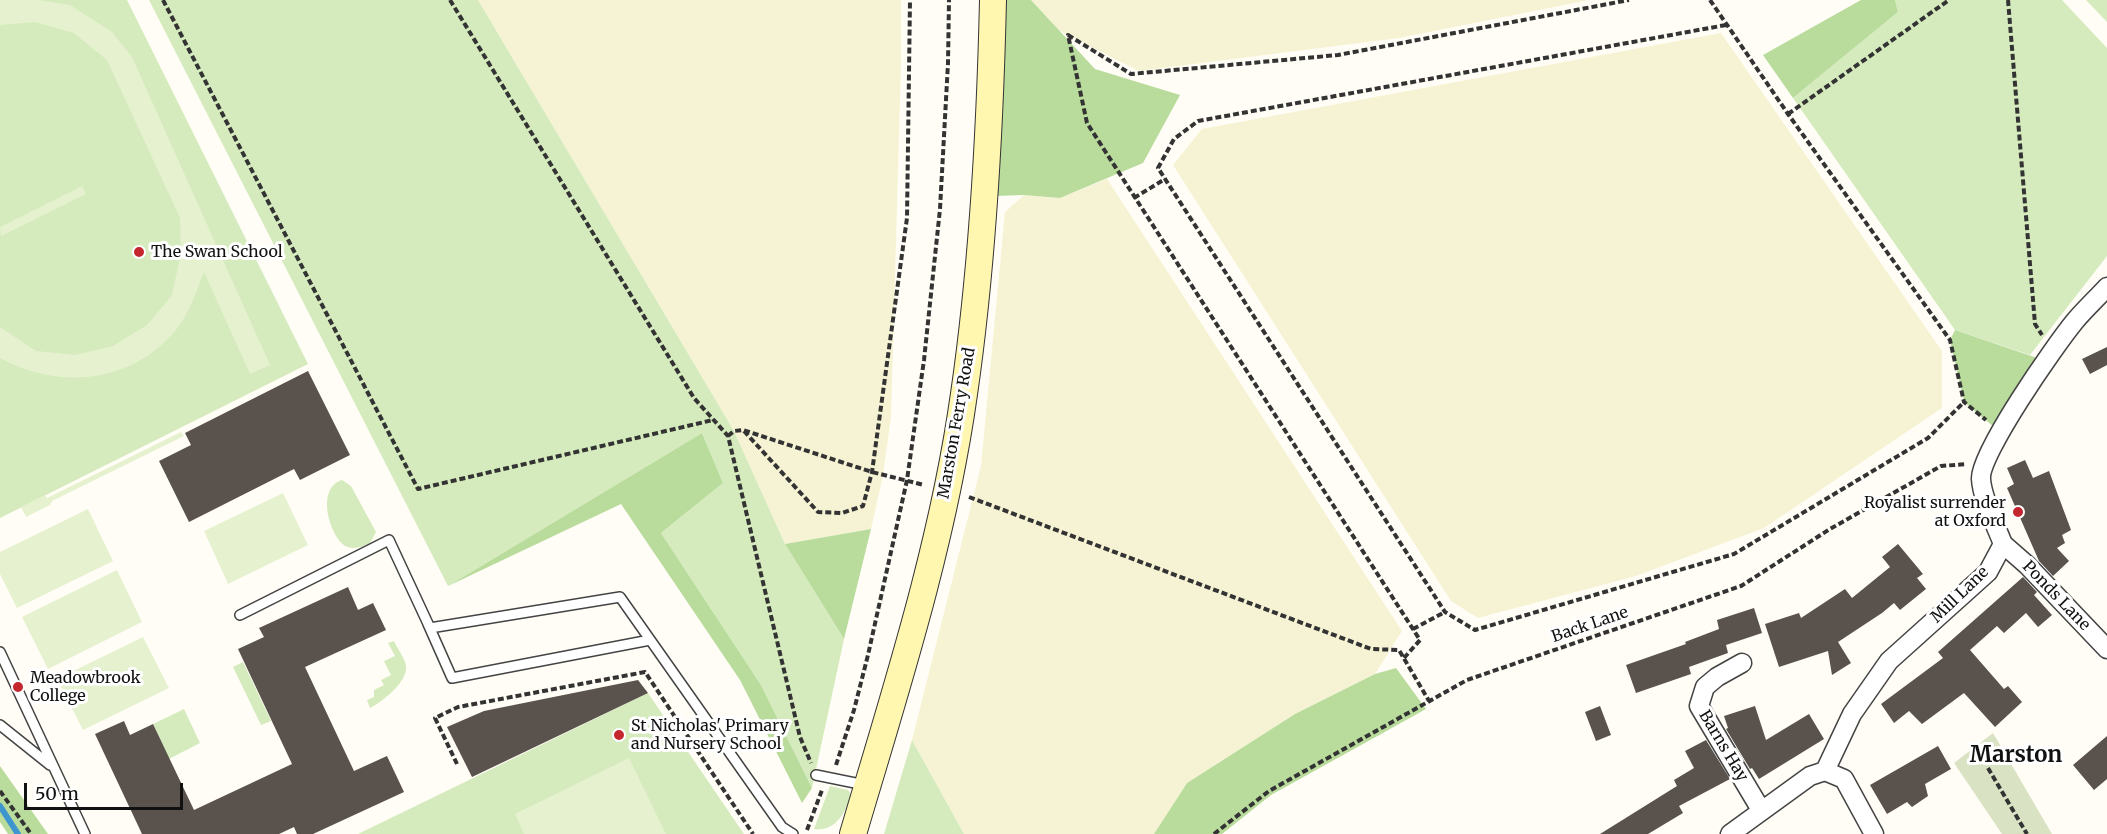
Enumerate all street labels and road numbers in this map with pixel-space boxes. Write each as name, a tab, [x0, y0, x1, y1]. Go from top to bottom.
street label: Marston Ferry Road	[934, 346, 980, 500]
street label: Ponds Lane	[2018, 557, 2094, 635]
street label: Mill Lane	[1927, 563, 1993, 627]
street label: Back Lane	[1549, 603, 1631, 647]
street label: Barns Hay	[1694, 707, 1752, 785]

